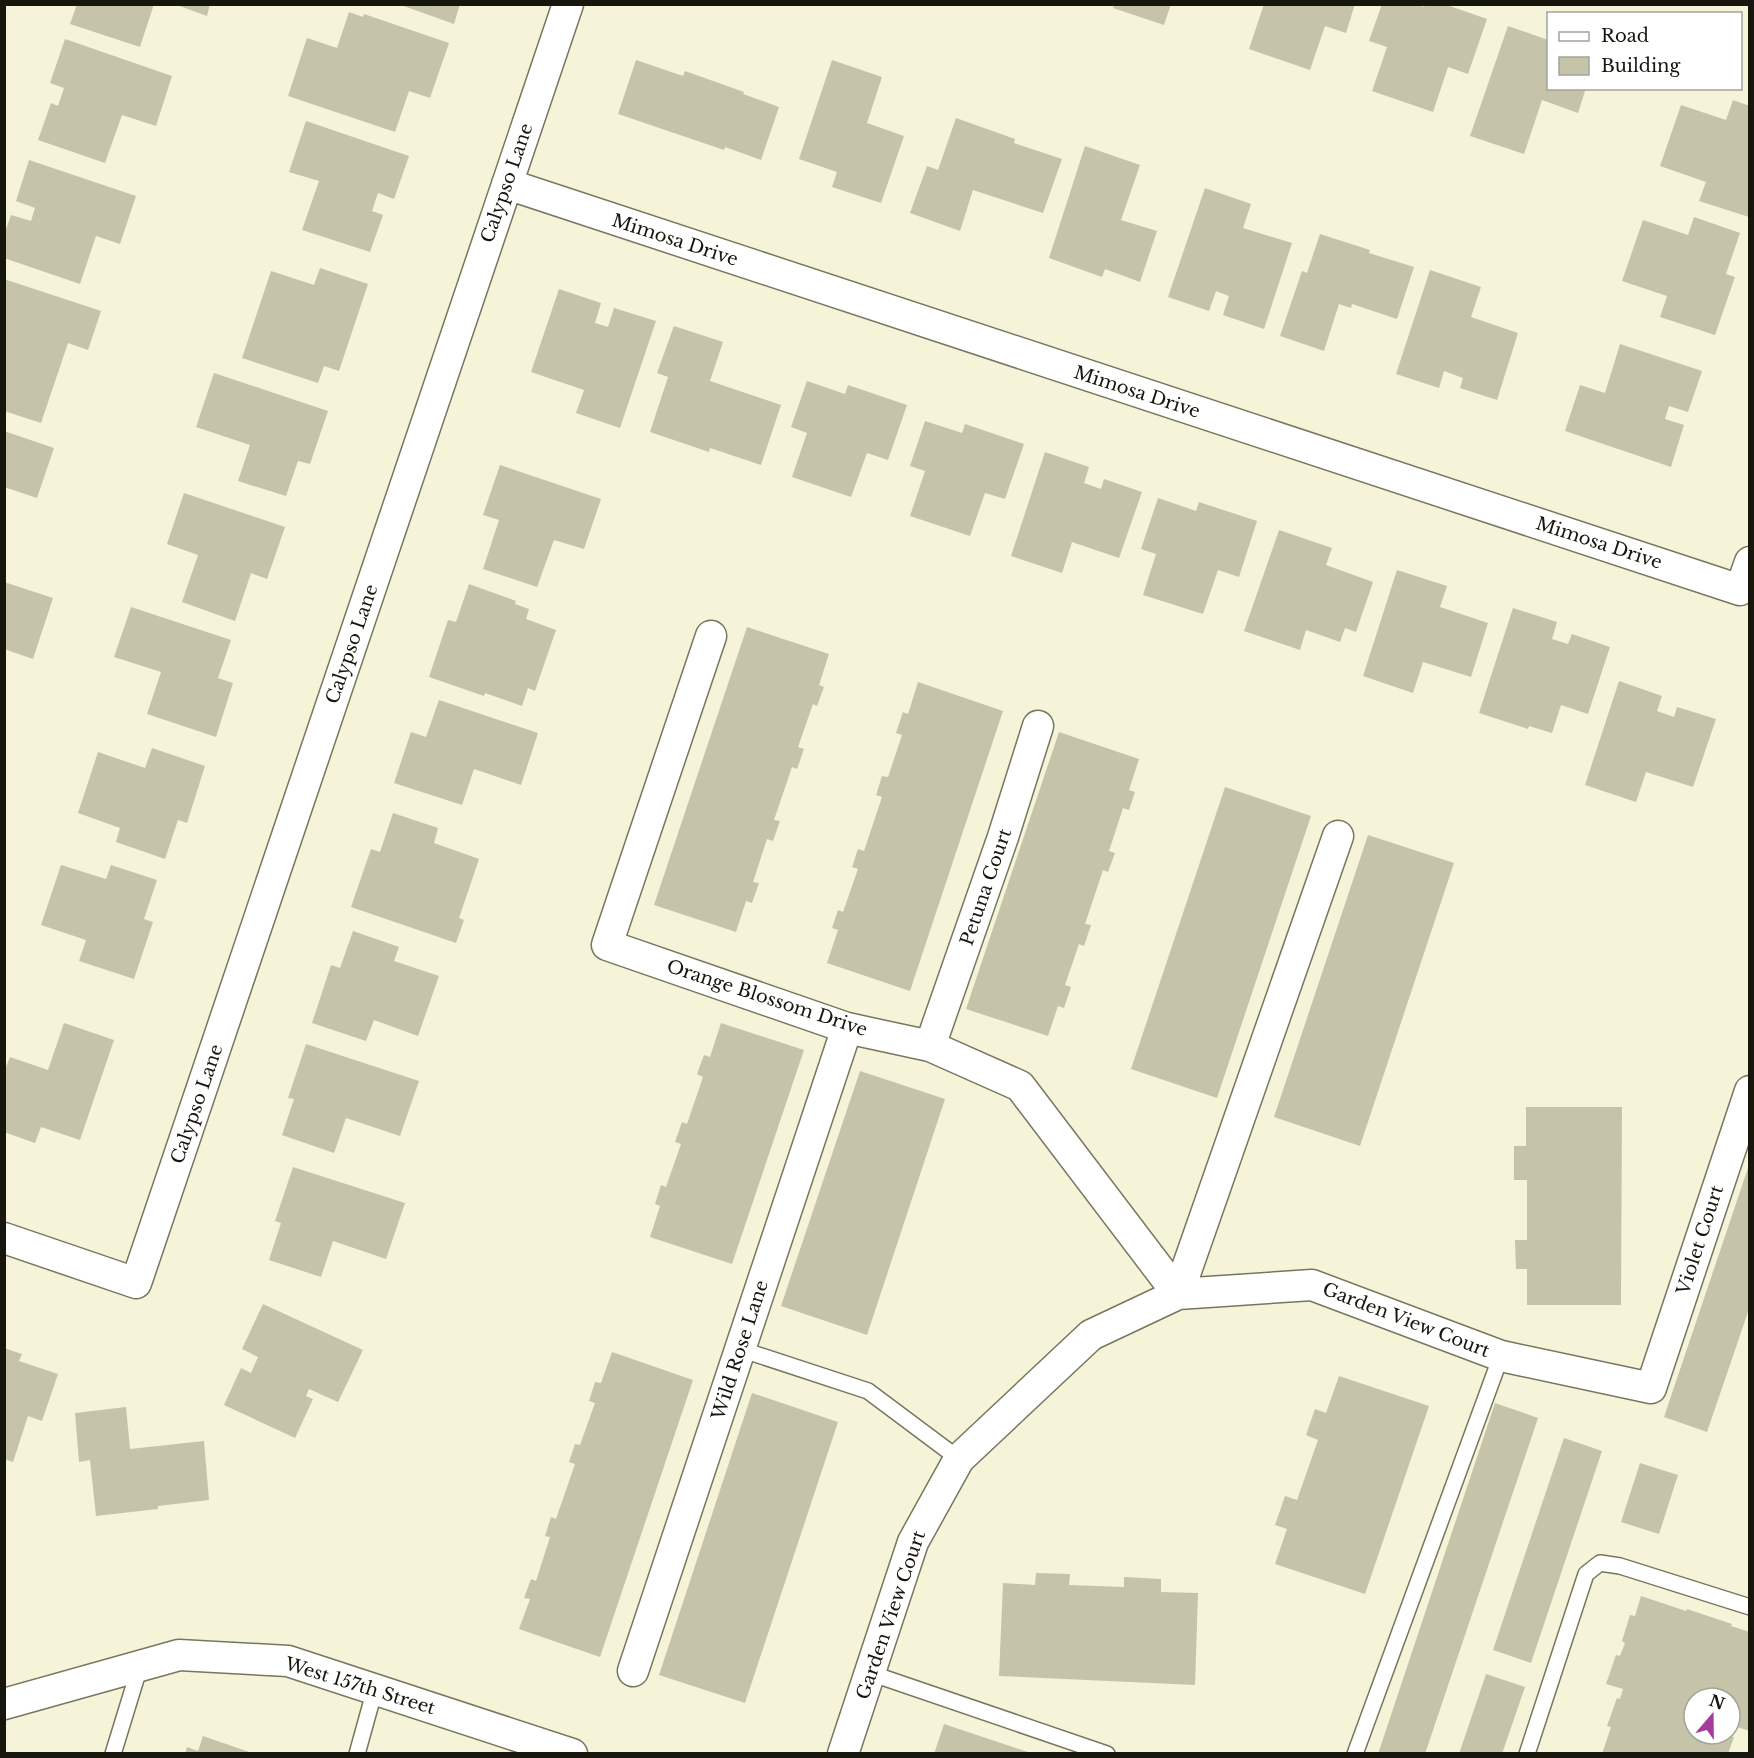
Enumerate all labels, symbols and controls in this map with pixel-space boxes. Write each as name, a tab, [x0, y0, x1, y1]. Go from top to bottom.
legend	[1547, 12, 1742, 90]
text: Road	[1601, 25, 1649, 47]
text: Building	[1601, 55, 1680, 77]
street label: Calypso Lane	[476, 120, 538, 246]
street label: Mimosa Drive	[609, 209, 741, 271]
street label: Mimosa Drive	[1071, 361, 1203, 423]
street label: Mimosa Drive	[1533, 512, 1665, 574]
street label: Calypso Lane	[321, 581, 383, 707]
street label: Petuna Court	[956, 826, 1016, 948]
street label: Orange Blossom Drive	[664, 955, 870, 1041]
street label: Calypso Lane	[166, 1041, 228, 1167]
street label: Violet Court	[1672, 1182, 1728, 1298]
street label: Wild Rose Lane	[707, 1277, 773, 1424]
street label: Garden View Court	[1319, 1278, 1493, 1362]
street label: Garden View Court	[852, 1527, 930, 1702]
street label: West 157th Street	[281, 1652, 438, 1719]
north arrow	[1682, 1686, 1742, 1746]
text: N	[1707, 1690, 1728, 1714]

